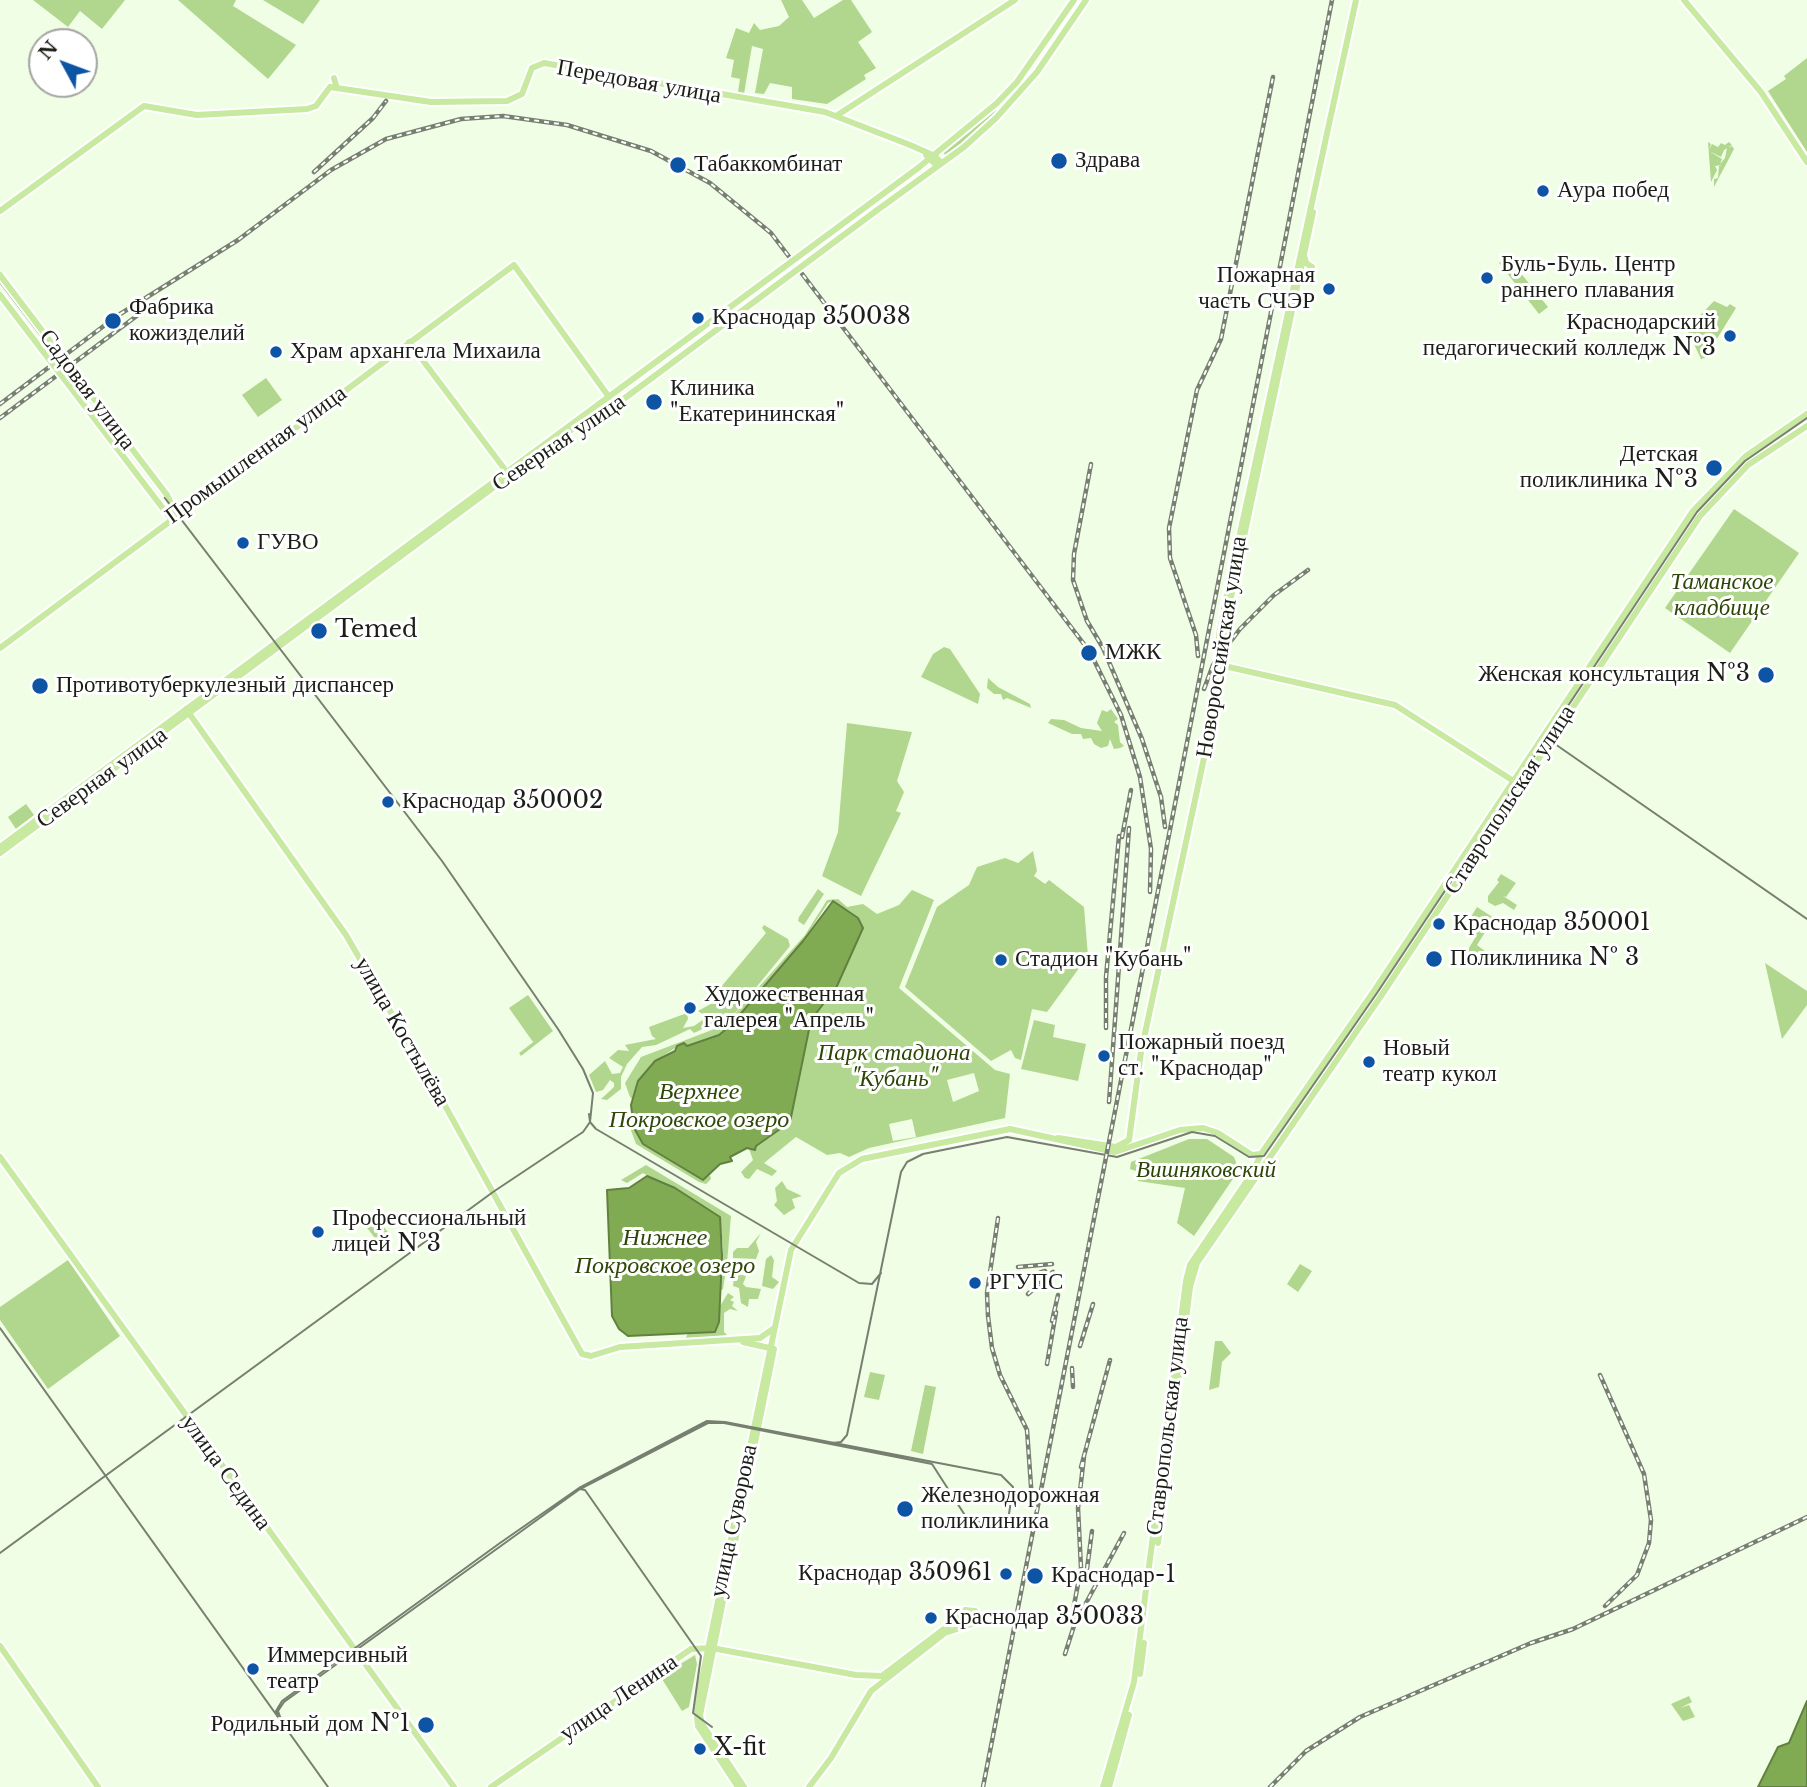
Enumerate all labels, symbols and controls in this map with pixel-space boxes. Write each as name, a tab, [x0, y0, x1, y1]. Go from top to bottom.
north arrow	[28, 28, 98, 98]
text: N	[34, 36, 63, 64]
street label: Передовая улица	[555, 54, 723, 110]
place label: Здрава	[1075, 147, 1140, 175]
place label: Табаккомбинат	[694, 151, 842, 179]
marker: Здрава	[1049, 151, 1069, 171]
marker: Табаккомбинат	[668, 155, 688, 175]
place label: Аура побед	[1557, 177, 1669, 205]
marker: Аура побед	[1535, 183, 1551, 199]
place label: Буль-Буль. Центр раннего плавания	[1501, 251, 1675, 305]
place label: Пожарная часть СЧЭР	[1198, 262, 1315, 316]
marker: Буль-Буль. Центр раннего плавания	[1479, 270, 1495, 286]
marker: Пожарная часть СЧЭР	[1321, 281, 1337, 297]
place label: Фабрика кожизделий	[129, 294, 245, 348]
place label: Краснодар 350038	[712, 304, 911, 332]
place label: Краснодарский педагогический колледж №3	[1423, 309, 1716, 363]
marker: Краснодар 350038	[690, 310, 706, 326]
marker: Фабрика кожизделий	[103, 311, 123, 331]
street label: Садовая улица	[33, 324, 141, 456]
marker: Краснодарский педагогический колледж №3	[1722, 328, 1738, 344]
place label: Храм архангела Михаила	[290, 338, 541, 366]
marker: Храм архангела Михаила	[268, 344, 284, 360]
place label: Клиника "Екатерининская"	[670, 375, 844, 429]
street label: Промышленная улица	[160, 380, 352, 530]
street label: Северная улица	[487, 388, 631, 498]
marker: Клиника "Екатерининская"	[644, 392, 664, 412]
place label: Детская поликлиника №3	[1520, 441, 1698, 495]
marker: Детская поликлиника №3	[1704, 458, 1724, 478]
place label: ГУВО	[257, 529, 319, 557]
street label: Новороссийская улица	[1191, 534, 1253, 760]
marker: ГУВО	[235, 535, 251, 551]
park label: Таманское кладбище	[1671, 569, 1773, 623]
place label: Temed	[335, 617, 418, 645]
marker: Temed	[309, 621, 329, 641]
place label: МЖК	[1105, 639, 1161, 667]
marker: МЖК	[1079, 643, 1099, 663]
place label: Женская консультация №3	[1478, 661, 1750, 689]
marker: Женская консультация №3	[1756, 665, 1776, 685]
place label: Противотуберкулезный диспансер	[56, 672, 394, 700]
marker: Противотуберкулезный диспансер	[30, 676, 50, 696]
street label: Ставропольская улица	[1438, 700, 1582, 900]
street label: Северная улица	[31, 721, 173, 835]
place label: Краснодар 350002	[402, 788, 603, 816]
marker: Краснодар 350002	[380, 794, 396, 810]
place label: Краснодар 350001	[1453, 910, 1650, 938]
marker: Краснодар 350001	[1431, 916, 1447, 932]
place label: Поликлиника № 3	[1450, 945, 1639, 973]
place label: Стадион "Кубань"	[1015, 946, 1191, 974]
marker: Поликлиника № 3	[1424, 949, 1444, 969]
street label: улица Костылёва	[348, 952, 456, 1112]
marker: Стадион "Кубань"	[993, 952, 1009, 968]
place label: Художественная галерея "Апрель"	[704, 981, 874, 1035]
marker: Художественная галерея "Апрель"	[682, 1000, 698, 1016]
place label: Пожарный поезд ст. "Краснодар"	[1118, 1029, 1285, 1083]
place label: Новый театр кукол	[1383, 1035, 1497, 1089]
park label: Парк стадиона "Кубань"	[818, 1040, 970, 1094]
marker: Пожарный поезд ст. "Краснодар"	[1096, 1048, 1112, 1064]
marker: Новый театр кукол	[1361, 1054, 1377, 1070]
water label: Верхнее Покровское озеро	[609, 1078, 789, 1134]
park label: Вишняковский	[1136, 1157, 1276, 1185]
place label: Профессиональный лицей №3	[332, 1205, 526, 1259]
marker: Профессиональный лицей №3	[310, 1224, 326, 1240]
water label: Нижнее Покровское озеро	[575, 1224, 755, 1280]
place label: РГУПС	[989, 1269, 1063, 1297]
marker: РГУПС	[967, 1275, 983, 1291]
street label: Ставропольская улица	[1141, 1315, 1195, 1537]
street label: улица Седина	[175, 1410, 277, 1536]
street label: улица Суворова	[704, 1442, 764, 1600]
place label: Железнодорожная поликлиника	[921, 1482, 1099, 1536]
marker: Железнодорожная поликлиника	[895, 1499, 915, 1519]
place label: Краснодар 350961	[798, 1560, 992, 1588]
place label: Краснодар-1	[1051, 1562, 1176, 1590]
marker: Краснодар 350961	[998, 1566, 1014, 1582]
marker: Краснодар-1	[1025, 1566, 1045, 1586]
place label: Краснодар 350033	[945, 1604, 1144, 1632]
marker: Краснодар 350033	[923, 1610, 939, 1626]
place label: Иммерсивный театр	[267, 1642, 408, 1696]
street label: улица Ленина	[555, 1648, 683, 1748]
marker: Иммерсивный театр	[245, 1661, 261, 1677]
place label: Родильный дом №1	[211, 1711, 410, 1739]
marker: Родильный дом №1	[416, 1715, 436, 1735]
place label: X-fit	[714, 1735, 766, 1763]
marker: X-fit	[692, 1741, 708, 1757]

